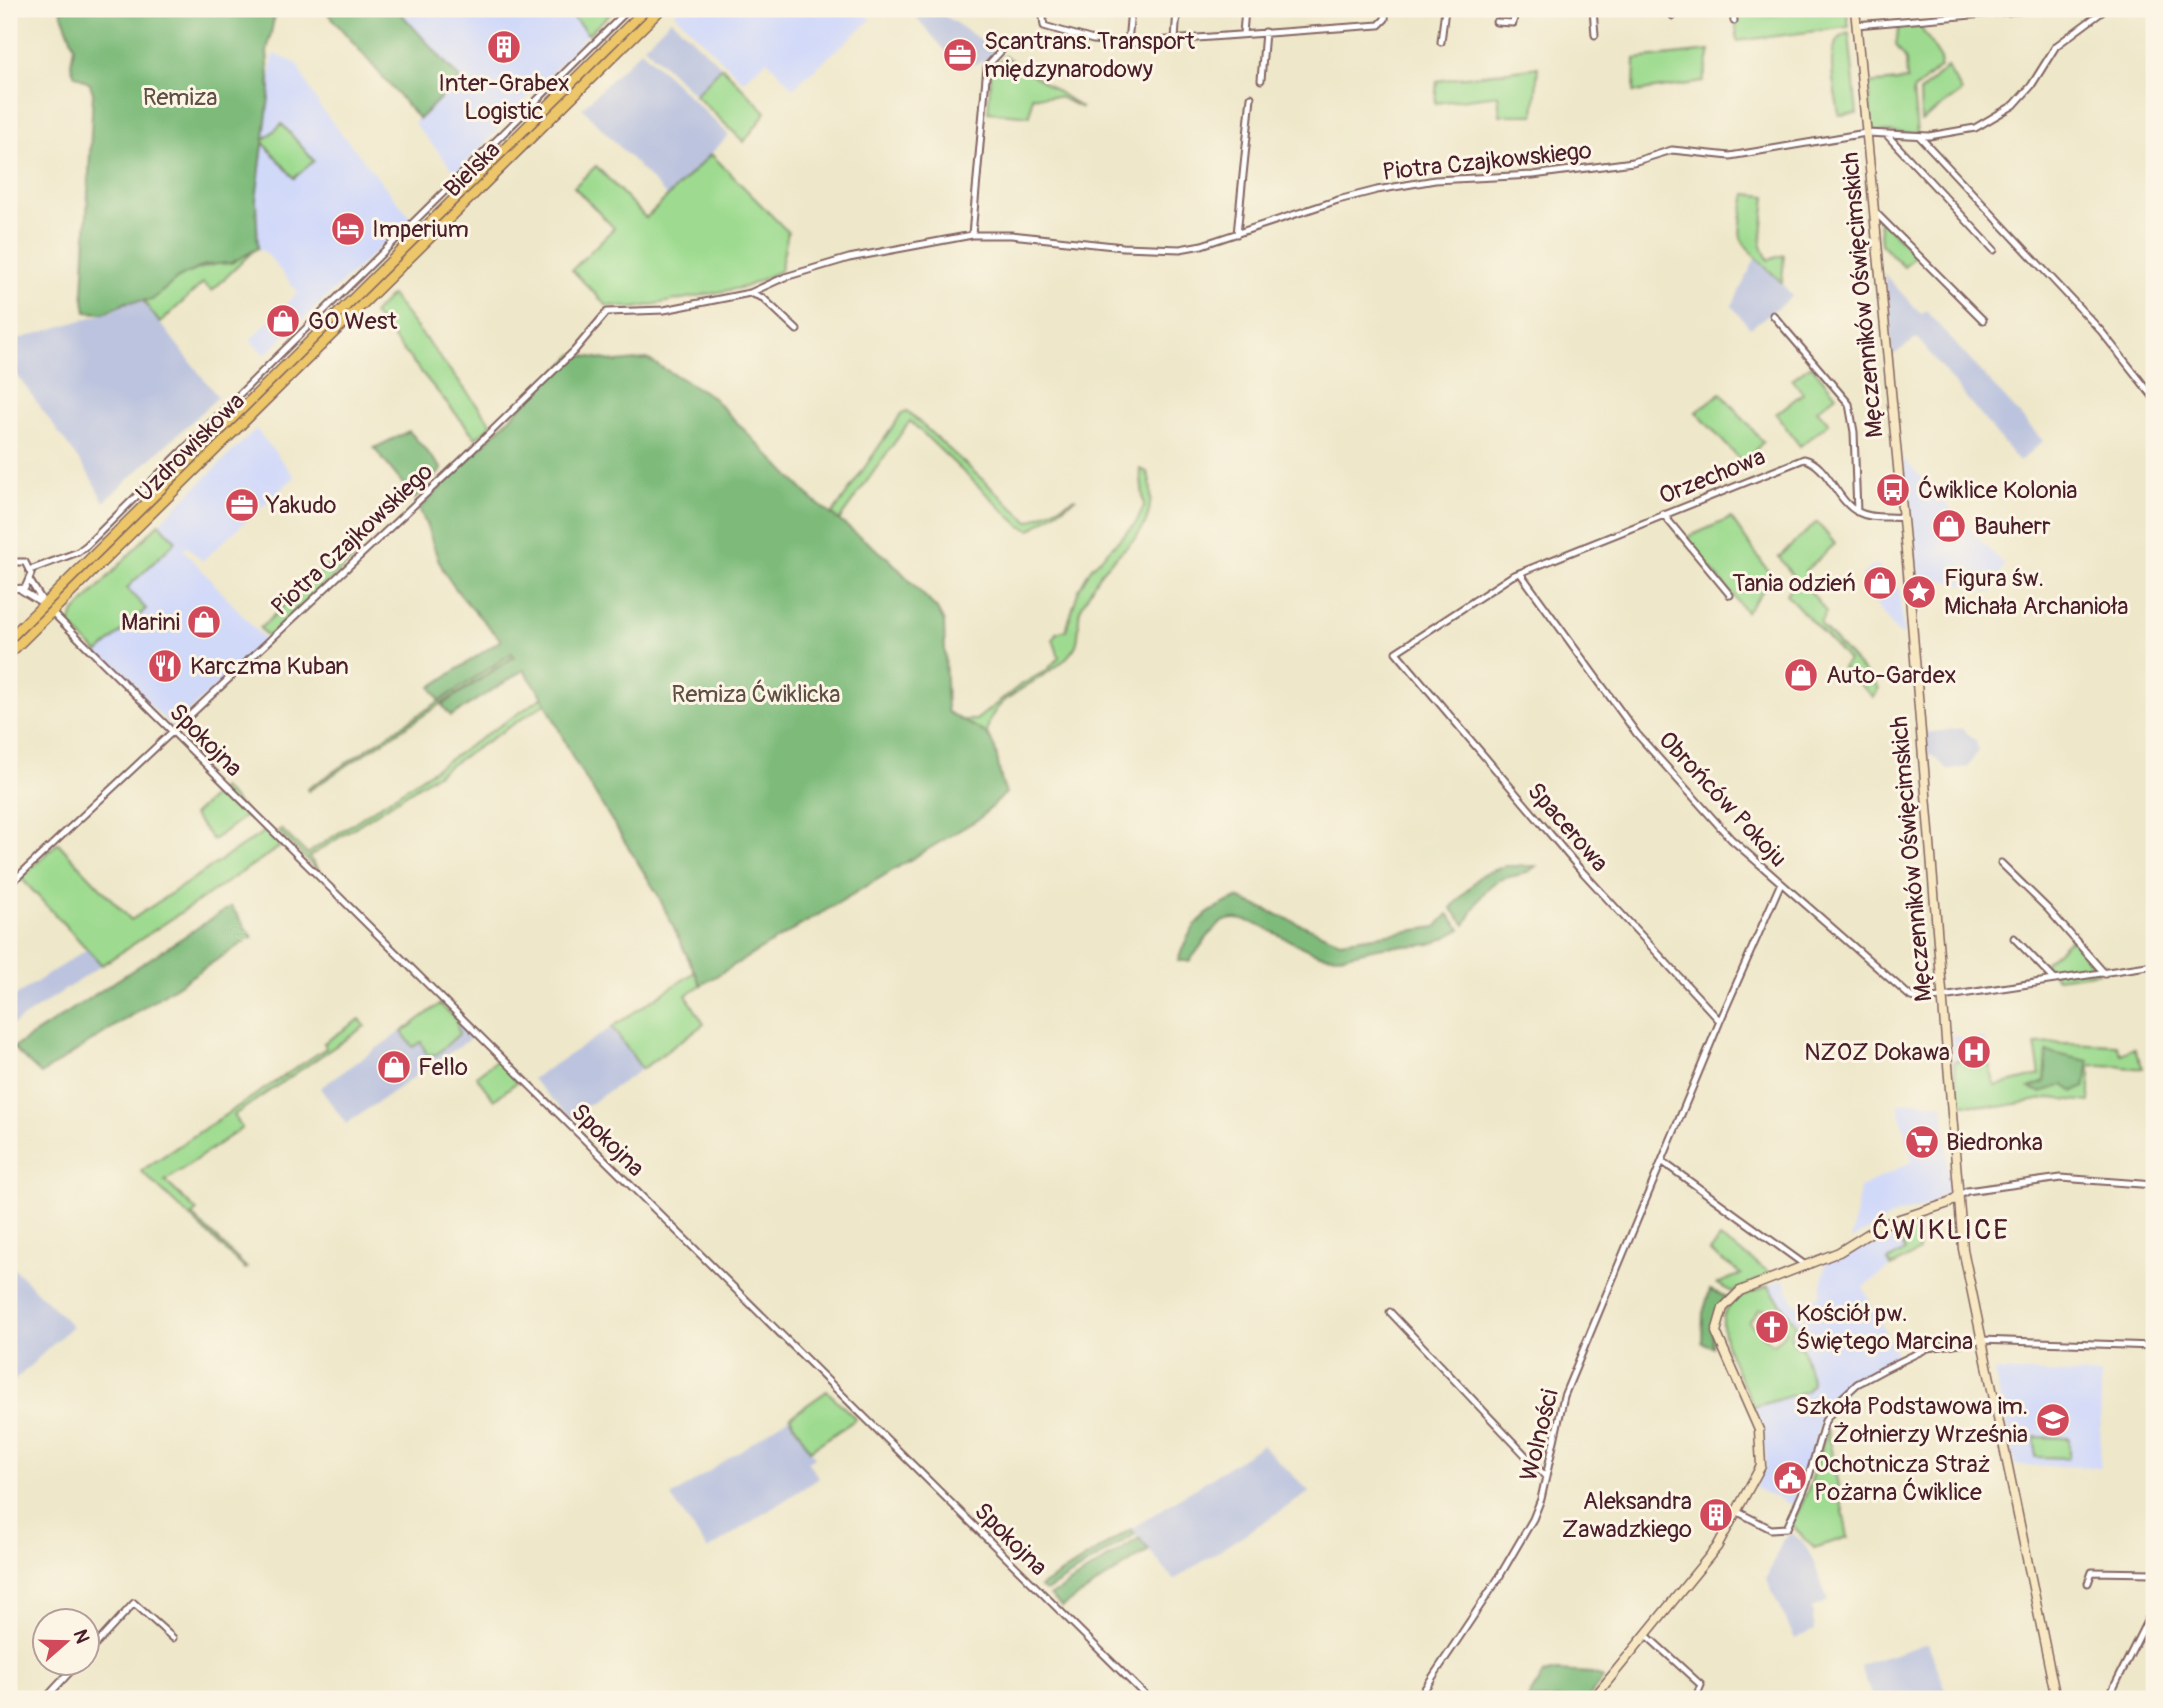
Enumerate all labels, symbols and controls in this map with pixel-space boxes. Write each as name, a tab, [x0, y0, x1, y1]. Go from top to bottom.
place label: Scantrans. Transport międzynarodowy	[984, 27, 1195, 84]
building icon: Inter-Grabex Logistic	[485, 28, 523, 66]
office icon: Scantrans. Transport międzynarodowy	[941, 36, 979, 74]
place label: Inter-Grabex Logistic	[438, 69, 570, 126]
park label: Remiza	[143, 83, 217, 112]
street label: Bielska	[438, 135, 506, 203]
street label: Piotra Czajkowskiego	[1381, 136, 1593, 187]
street label: Męczenników Oświęcimskich	[1836, 151, 1889, 439]
hotel icon: Imperium	[329, 210, 367, 248]
place label: Imperium	[372, 215, 469, 244]
shop icon: GO West	[264, 302, 302, 340]
place label: GO West	[308, 307, 397, 336]
street label: Uzdrowiskowa	[130, 387, 251, 508]
street label: Orzechowa	[1655, 442, 1769, 511]
street label: Piotra Czajkowskiego	[266, 457, 439, 622]
bus stop icon: Ćwiklice Kolonia	[1874, 471, 1912, 509]
place label: Ćwiklice Kolonia	[1918, 475, 2077, 505]
office icon: Yakudo	[223, 486, 261, 524]
place label: Yakudo	[265, 491, 337, 520]
shop icon: Bauherr	[1930, 507, 1968, 545]
place label: Bauherr	[1974, 512, 2051, 541]
shop icon: Tania odzień	[1861, 564, 1899, 602]
place label: Figura św. Michała Archanioła	[1944, 564, 2128, 621]
place label: Tania odzień	[1732, 569, 1856, 598]
place icon: Figura św. Michała Archanioła	[1900, 573, 1938, 611]
shop icon: Marini	[185, 603, 223, 641]
place label: Marini	[121, 608, 180, 637]
restaurant icon: Karczma Kuban	[146, 647, 184, 685]
place label: Karczma Kuban	[190, 652, 349, 681]
shop icon: Auto-Gardex	[1782, 656, 1820, 694]
place label: Auto-Gardex	[1826, 661, 1956, 690]
park label: Remiza Ćwiklicka	[672, 679, 840, 709]
street label: Spokojna	[163, 698, 248, 783]
street label: Męczenników Oświęcimskich	[1885, 715, 1938, 1003]
street label: Obrońców Pokoju	[1652, 726, 1793, 873]
street label: Spacerowa	[1521, 777, 1614, 878]
hospital icon: NZOZ Dokawa	[1955, 1033, 1993, 1071]
place label: NZOZ Dokawa	[1804, 1038, 1950, 1067]
shop icon: Fello	[375, 1048, 413, 1086]
place label: Fello	[418, 1053, 468, 1082]
street label: Spokojna	[565, 1098, 650, 1183]
supermarket icon: Biedronka	[1903, 1123, 1941, 1161]
place label: Biedronka	[1946, 1128, 2043, 1157]
district label: ĆWIKLICE	[1872, 1213, 2010, 1248]
place label: Kościół pw. Świętego Marcina	[1796, 1299, 1973, 1356]
church icon: Kościół pw. Świętego Marcina	[1753, 1308, 1791, 1346]
street label: Wolności	[1514, 1386, 1565, 1484]
place label: Szkoła Podstawowa im. Żołnierzy Września	[1795, 1392, 2028, 1449]
school or university icon: Szkoła Podstawowa im. Żołnierzy Września	[2034, 1401, 2072, 1439]
place label: Ochotnicza Straż Pożarna Ćwiklice	[1814, 1450, 1990, 1507]
public building icon: Ochotnicza Straż Pożarna Ćwiklice	[1771, 1459, 1809, 1497]
place label: Aleksandra Zawadzkiego	[1562, 1487, 1692, 1544]
building icon: Aleksandra Zawadzkiego	[1697, 1496, 1735, 1534]
street label: Spokojna	[968, 1497, 1053, 1582]
north arrow	[32, 1606, 102, 1676]
text: N	[68, 1626, 95, 1647]

